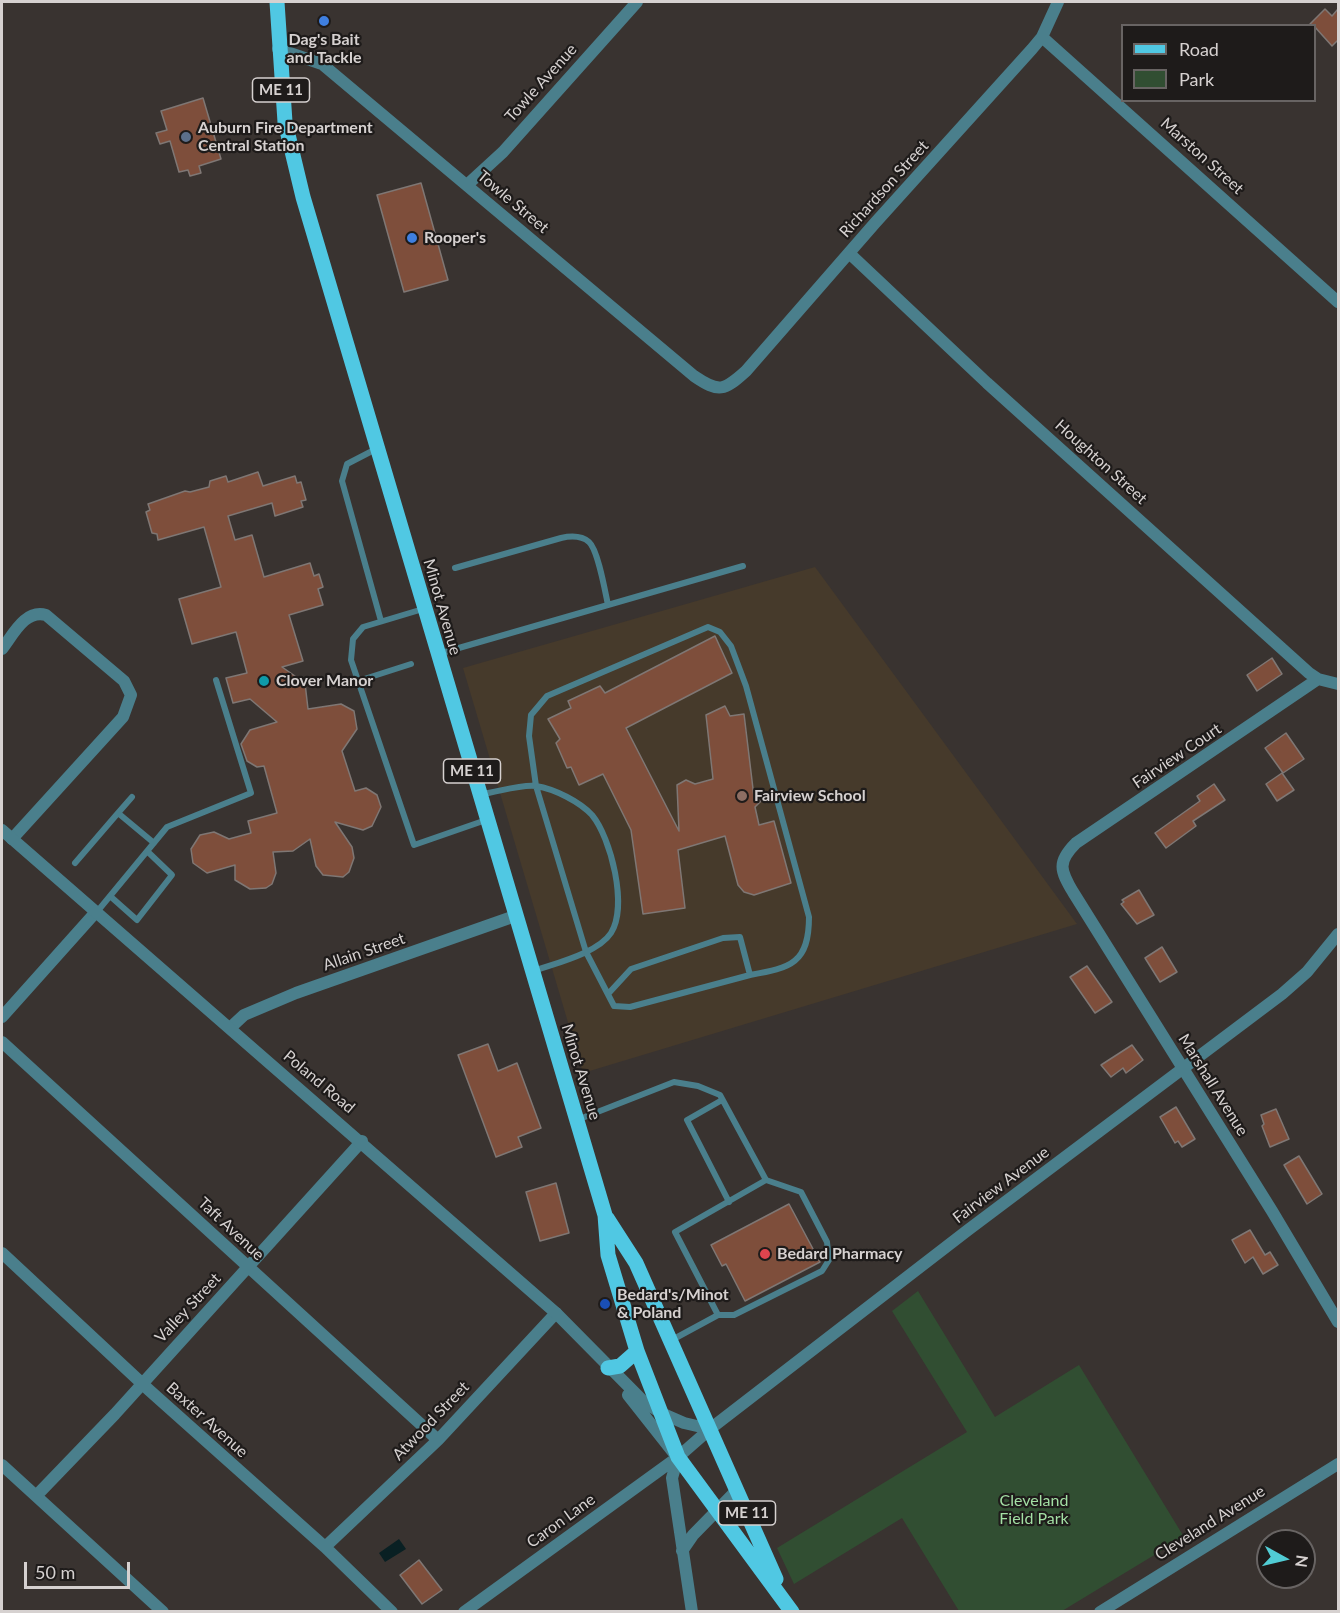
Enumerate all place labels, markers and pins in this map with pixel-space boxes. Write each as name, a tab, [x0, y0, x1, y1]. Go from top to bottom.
marker: Dag's Bait and Tackle	[317, 14, 331, 28]
place label: Dag's Bait and Tackle	[287, 30, 361, 68]
place label: Auburn Fire Department Central Station	[198, 118, 373, 156]
marker: Auburn Fire Department Central Station	[179, 130, 193, 144]
place label: Rooper's	[424, 228, 486, 248]
marker: Rooper's	[405, 231, 419, 245]
place label: Clover Manor	[276, 671, 373, 691]
marker: Clover Manor	[257, 674, 271, 688]
place label: Fairview School	[754, 786, 866, 806]
marker: Fairview School	[735, 789, 749, 803]
place label: Bedard Pharmacy	[777, 1244, 903, 1264]
marker: Bedard Pharmacy	[758, 1247, 772, 1261]
place label: Bedard's/Minot & Poland	[617, 1285, 729, 1323]
marker: Bedard's/Minot & Poland	[598, 1297, 612, 1311]

